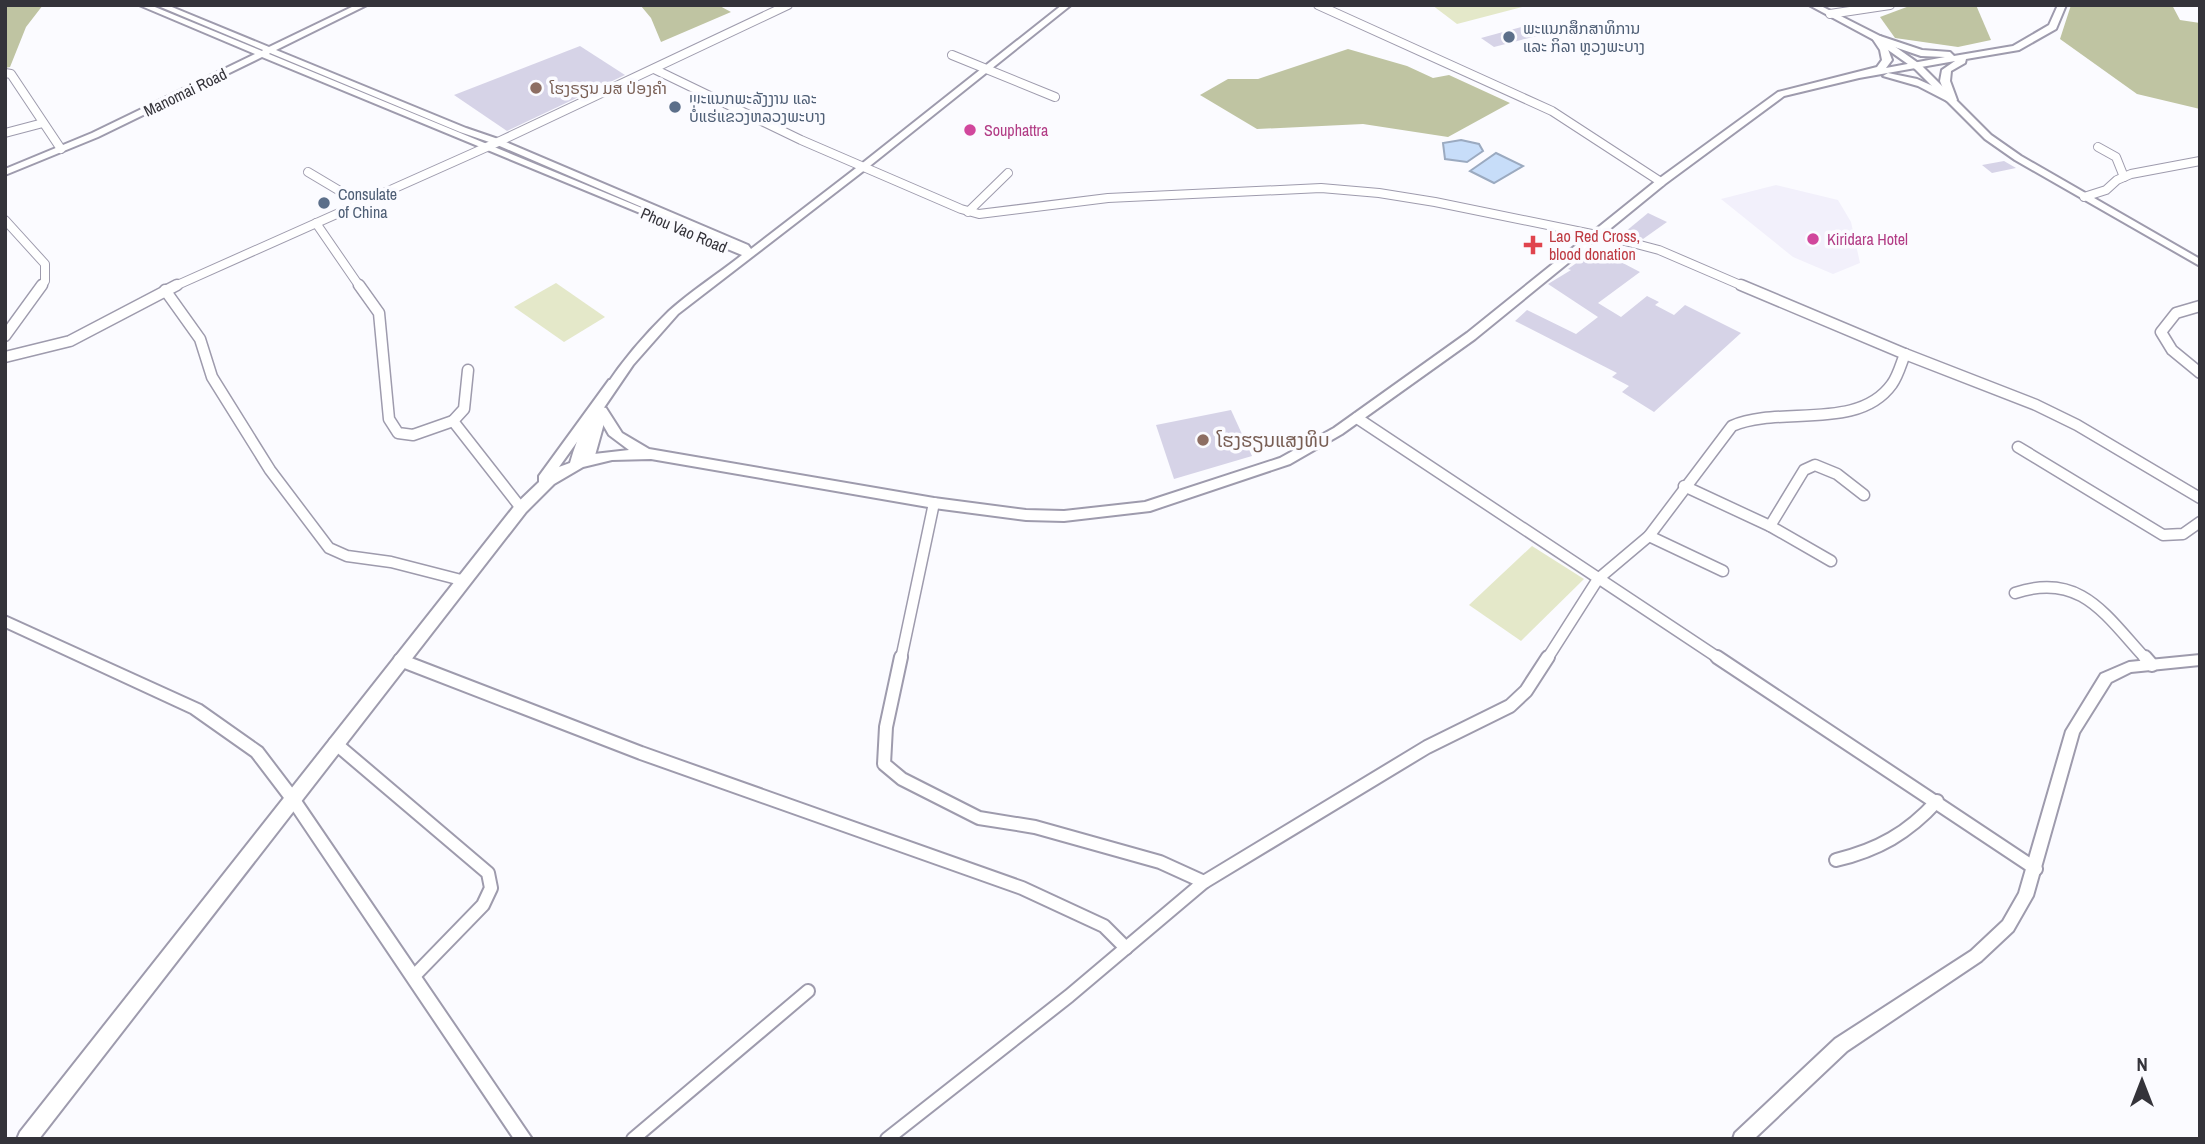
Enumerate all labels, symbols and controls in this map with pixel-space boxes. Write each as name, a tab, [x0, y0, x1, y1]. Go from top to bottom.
place label: ພະແນກສຶກສາທິການ ແລະ ກິລາ ຫຼວງພະບາງ	[1523, 17, 1645, 57]
marker: ພະແນກສຶກສາທິການ ແລະ ກິລາ ຫຼວງພະບາງ	[1501, 29, 1517, 45]
street label: Manomai Road	[140, 62, 230, 122]
place label: ໂຮງຣຽນ ມສ ປ່ອງຄຳ	[549, 77, 667, 99]
marker: ໂຮງຣຽນ ມສ ປ່ອງຄຳ	[528, 80, 544, 96]
place label: ພະແນກພະລັງງານ ແລະ ບໍ່ແຮ່ແຂວງຫລວງພະບາງ	[689, 87, 826, 127]
marker: ພະແນກພະລັງງານ ແລະ ບໍ່ແຮ່ແຂວງຫລວງພະບາງ	[667, 99, 683, 115]
place label: Souphattra	[984, 119, 1049, 141]
marker: Souphattra	[962, 122, 978, 138]
place label: Consulate of China	[338, 183, 397, 223]
marker: Consulate of China	[316, 195, 332, 211]
street label: Phou Vao Road	[638, 202, 730, 258]
place label: Lao Red Cross, blood donation	[1549, 225, 1640, 265]
place label: Kiridara Hotel	[1827, 228, 1908, 250]
marker: Kiridara Hotel	[1805, 231, 1821, 247]
marker: Lao Red Cross, blood donation	[1523, 235, 1543, 255]
place label: ໂຮງຮຽນແສງທິບ	[1216, 427, 1330, 453]
marker: ໂຮງຮຽນແສງທິບ	[1195, 432, 1211, 448]
north arrow	[2107, 1046, 2177, 1116]
text: N	[2136, 1051, 2148, 1077]

